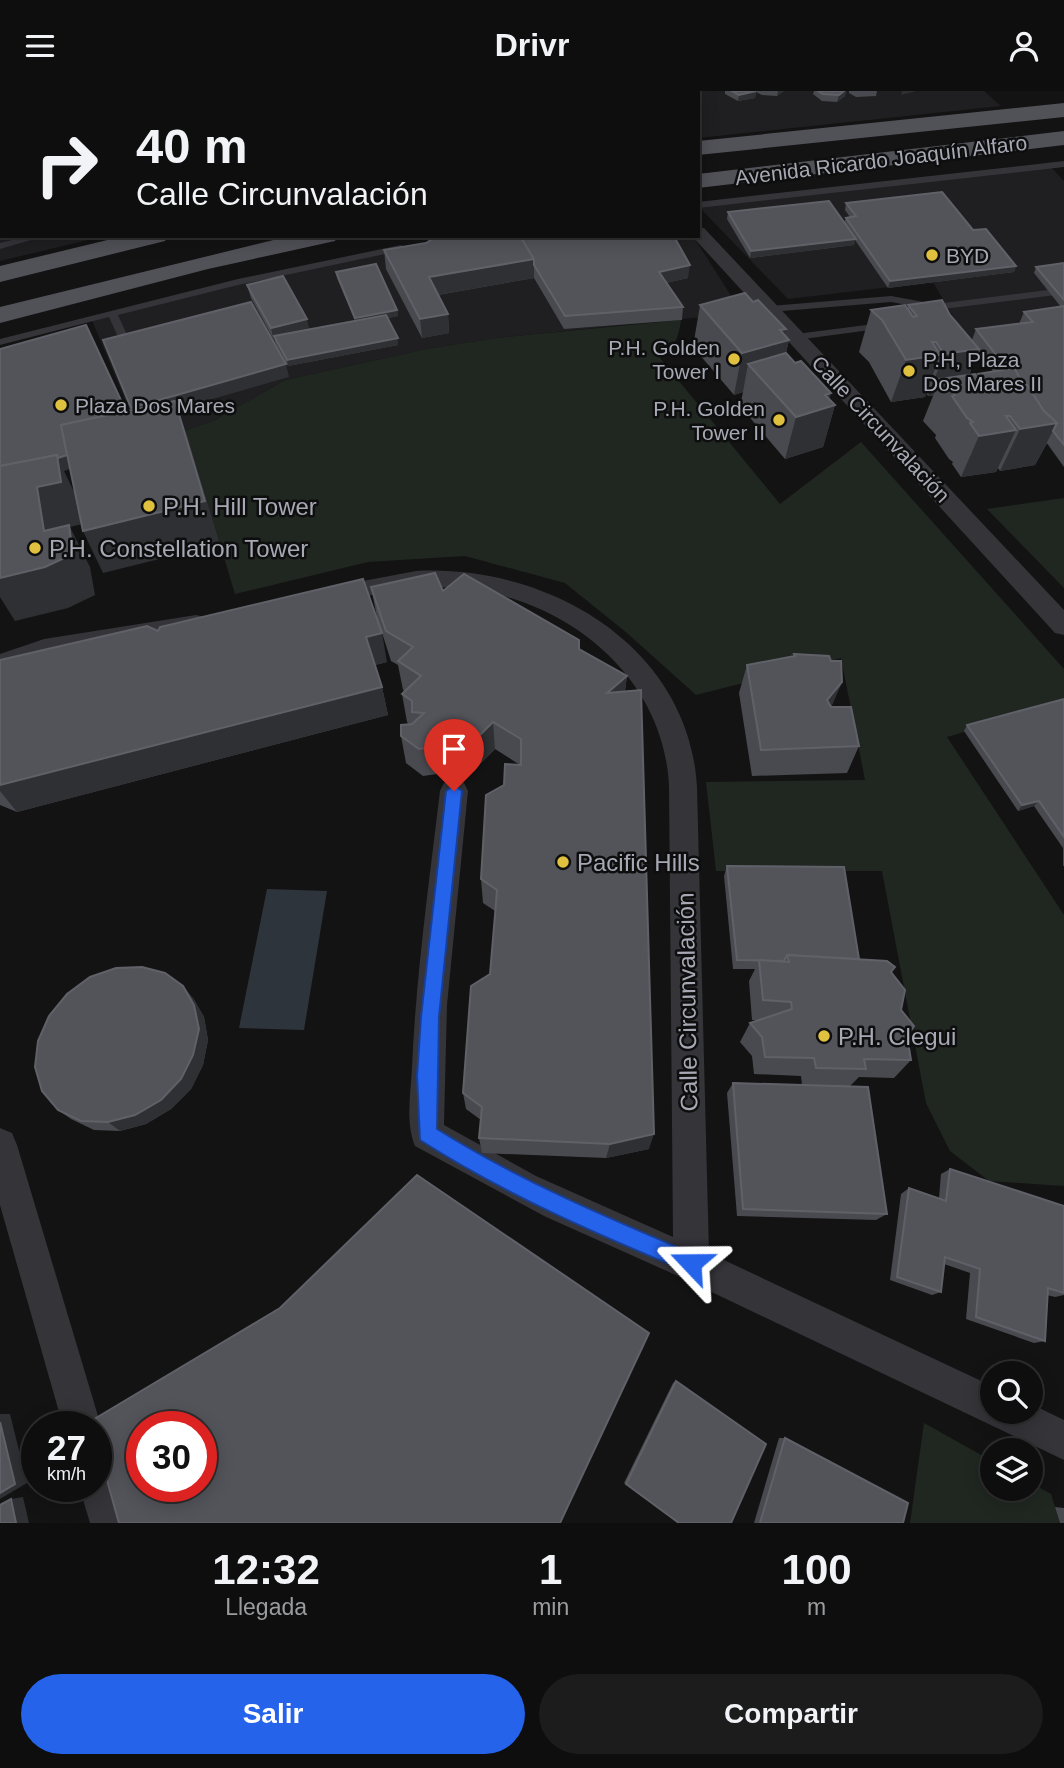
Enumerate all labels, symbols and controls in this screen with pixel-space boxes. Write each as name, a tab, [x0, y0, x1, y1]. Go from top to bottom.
icon: menu	[21, 27, 59, 65]
text: Drivr	[495, 27, 569, 63]
icon: person	[1005, 27, 1043, 65]
icon: right	[21, 119, 112, 210]
text: 40 m	[136, 119, 248, 173]
street label: Avenida Ricardo Joaquín Alfaro	[734, 131, 1028, 189]
text: Calle Circunvalación	[136, 176, 428, 212]
place label: BYD	[946, 244, 989, 267]
marker: BYD	[924, 247, 940, 263]
place label: P.H. Golden Tower I	[608, 336, 720, 383]
place label: P.H, Plaza Dos Mares II	[923, 348, 1042, 395]
marker: P.H. Golden Tower I	[726, 351, 742, 367]
street label: Calle Circunvalación	[807, 351, 955, 507]
marker: P.H, Plaza Dos Mares II	[901, 363, 917, 379]
place label: Plaza Dos Mares	[75, 394, 235, 417]
marker: Plaza Dos Mares	[53, 397, 69, 413]
place label: P.H. Golden Tower II	[653, 397, 765, 444]
marker: P.H. Golden Tower II	[771, 412, 787, 428]
place label: P.H. Hill Tower	[163, 493, 317, 520]
marker: P.H. Hill Tower	[141, 498, 157, 514]
place label: P.H. Constellation Tower	[49, 535, 308, 562]
marker: P.H. Constellation Tower	[27, 540, 43, 556]
pin	[424, 719, 484, 791]
icon: arrive	[435, 730, 473, 768]
place label: Pacific Hills	[577, 849, 700, 876]
marker: Pacific Hills	[555, 854, 571, 870]
street label: Calle Circunvalación	[672, 892, 702, 1112]
place label: P.H. Clegui	[838, 1023, 956, 1050]
marker: P.H. Clegui	[816, 1028, 832, 1044]
position arrow	[654, 1226, 728, 1300]
map controls	[980, 1361, 1043, 1501]
button: search	[980, 1361, 1043, 1424]
speed limit sign: 30	[126, 1411, 217, 1502]
text: 27	[47, 1428, 86, 1467]
button: layers	[980, 1438, 1043, 1501]
text: km/h	[47, 1464, 86, 1484]
text: 12:32	[212, 1546, 320, 1593]
text: 1	[539, 1546, 562, 1593]
text: 100	[782, 1546, 852, 1593]
text: Llegada	[225, 1594, 307, 1620]
text: min	[532, 1594, 569, 1620]
text: m	[807, 1594, 826, 1620]
button: Salir	[21, 1674, 525, 1754]
button: Compartir	[539, 1674, 1043, 1754]

